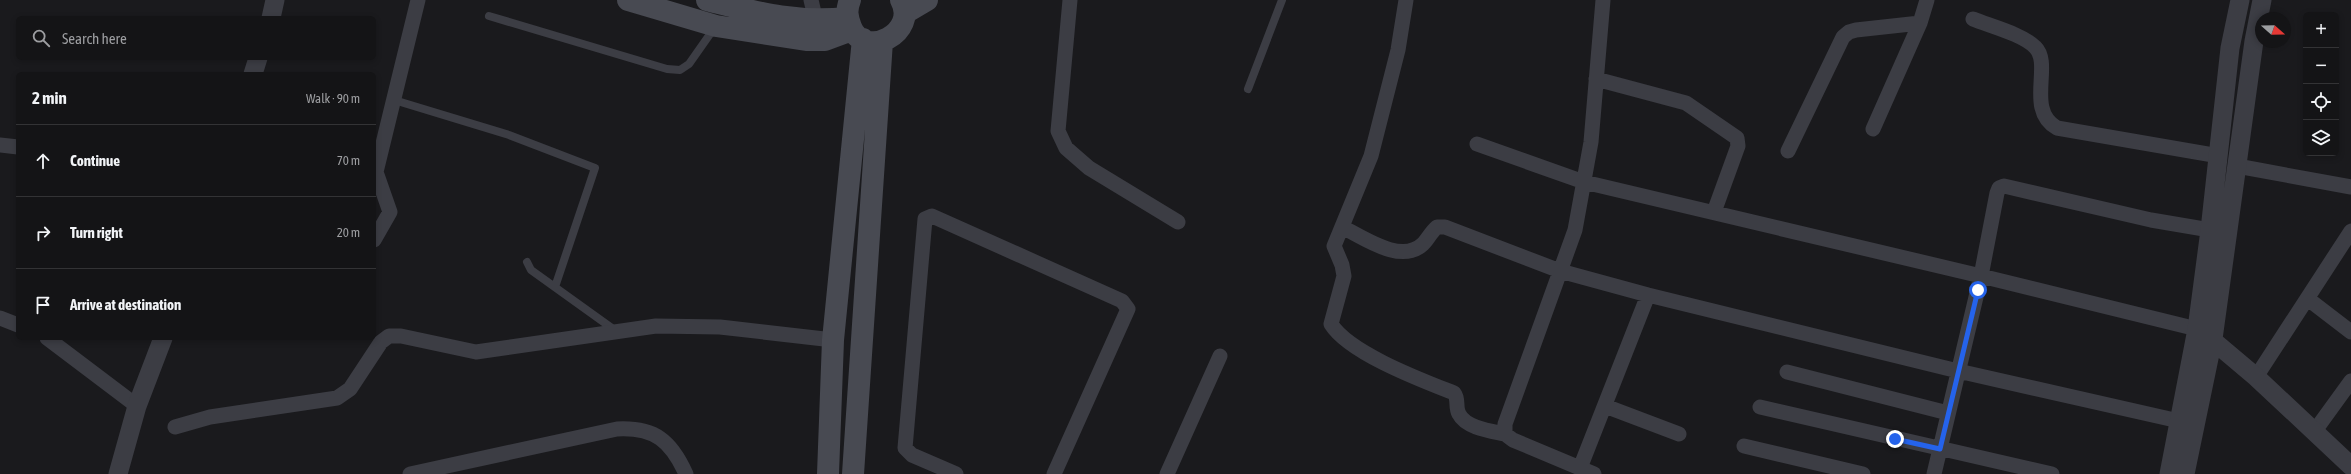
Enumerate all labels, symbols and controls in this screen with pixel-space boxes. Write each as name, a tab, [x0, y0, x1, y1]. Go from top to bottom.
north arrow	[2255, 12, 2291, 48]
map controls	[2303, 12, 2339, 156]
button: +	[2303, 12, 2339, 48]
search box	[16, 16, 376, 60]
icon: search	[30, 27, 52, 49]
text: Search here	[62, 30, 127, 47]
button: −	[2303, 48, 2339, 84]
button: locate	[2303, 84, 2339, 120]
text: 2 min	[32, 88, 67, 108]
text: Walk · 90 m	[306, 91, 360, 106]
button: layers	[2303, 120, 2339, 156]
icon: ahead	[32, 150, 54, 172]
text: Continue	[70, 152, 120, 169]
text: 70 m	[337, 153, 360, 168]
icon: right	[32, 222, 54, 244]
text: Turn right	[70, 224, 123, 241]
text: 20 m	[337, 225, 360, 240]
route start	[1969, 281, 1987, 299]
icon: arrive	[32, 294, 54, 316]
text: Arrive at destination	[70, 296, 181, 313]
route end	[1886, 430, 1904, 448]

